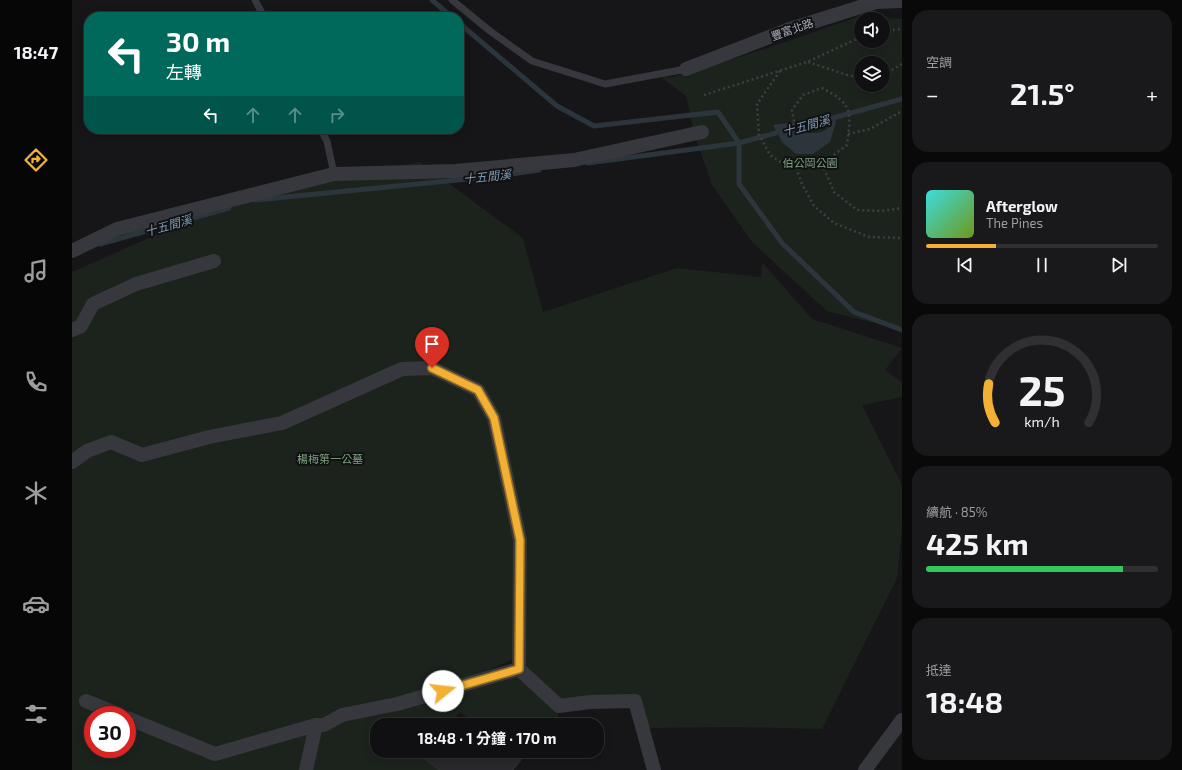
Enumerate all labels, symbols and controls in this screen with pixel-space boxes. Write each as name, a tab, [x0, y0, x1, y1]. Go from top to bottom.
map controls	[854, 12, 890, 92]
button: sound	[854, 12, 890, 48]
street label: 豐富北路	[769, 16, 815, 42]
text: 30 m	[166, 24, 230, 58]
icon: left	[100, 28, 152, 80]
text: 18:47	[14, 41, 58, 63]
text: 空調	[926, 54, 952, 70]
button: layers	[854, 56, 890, 92]
text: 左轉	[166, 61, 202, 83]
text: 21.5°	[1010, 75, 1075, 111]
text: −	[926, 81, 939, 107]
text: +	[1146, 81, 1158, 107]
icon: left	[200, 104, 222, 126]
icon: ahead	[242, 104, 264, 126]
icon: ahead	[284, 104, 306, 126]
icon: right	[326, 104, 348, 126]
water label: 十五間溪	[781, 112, 833, 138]
icon: directions	[22, 146, 50, 174]
park label: 伯公岡公園	[783, 156, 838, 169]
water label: 十五間溪	[462, 166, 514, 185]
text: Afterglow	[986, 197, 1058, 215]
water label: 十五間溪	[143, 211, 195, 238]
text: The Pines	[986, 215, 1043, 231]
icon: previous	[954, 254, 976, 276]
icon: pause	[1031, 254, 1053, 276]
icon: next	[1108, 254, 1130, 276]
icon: music	[22, 257, 50, 285]
pin	[415, 327, 449, 368]
icon: arrive	[421, 333, 443, 355]
text: 25	[1018, 364, 1066, 414]
icon: phone	[22, 368, 50, 396]
text: km/h	[1024, 413, 1060, 430]
park label: 楊梅第一公墓	[297, 452, 363, 465]
icon: climate	[22, 479, 50, 507]
text: 續航 · 85%	[926, 504, 987, 520]
text: 425 km	[926, 525, 1029, 561]
icon: car	[22, 590, 50, 618]
text: 抵達	[926, 662, 952, 678]
position arrow	[422, 670, 464, 712]
text: 18:48	[926, 683, 1003, 719]
icon: filters	[22, 700, 50, 728]
speed limit sign: 30	[84, 706, 136, 758]
text: 18:48 · 1 分鐘 · 170 m	[417, 729, 557, 747]

